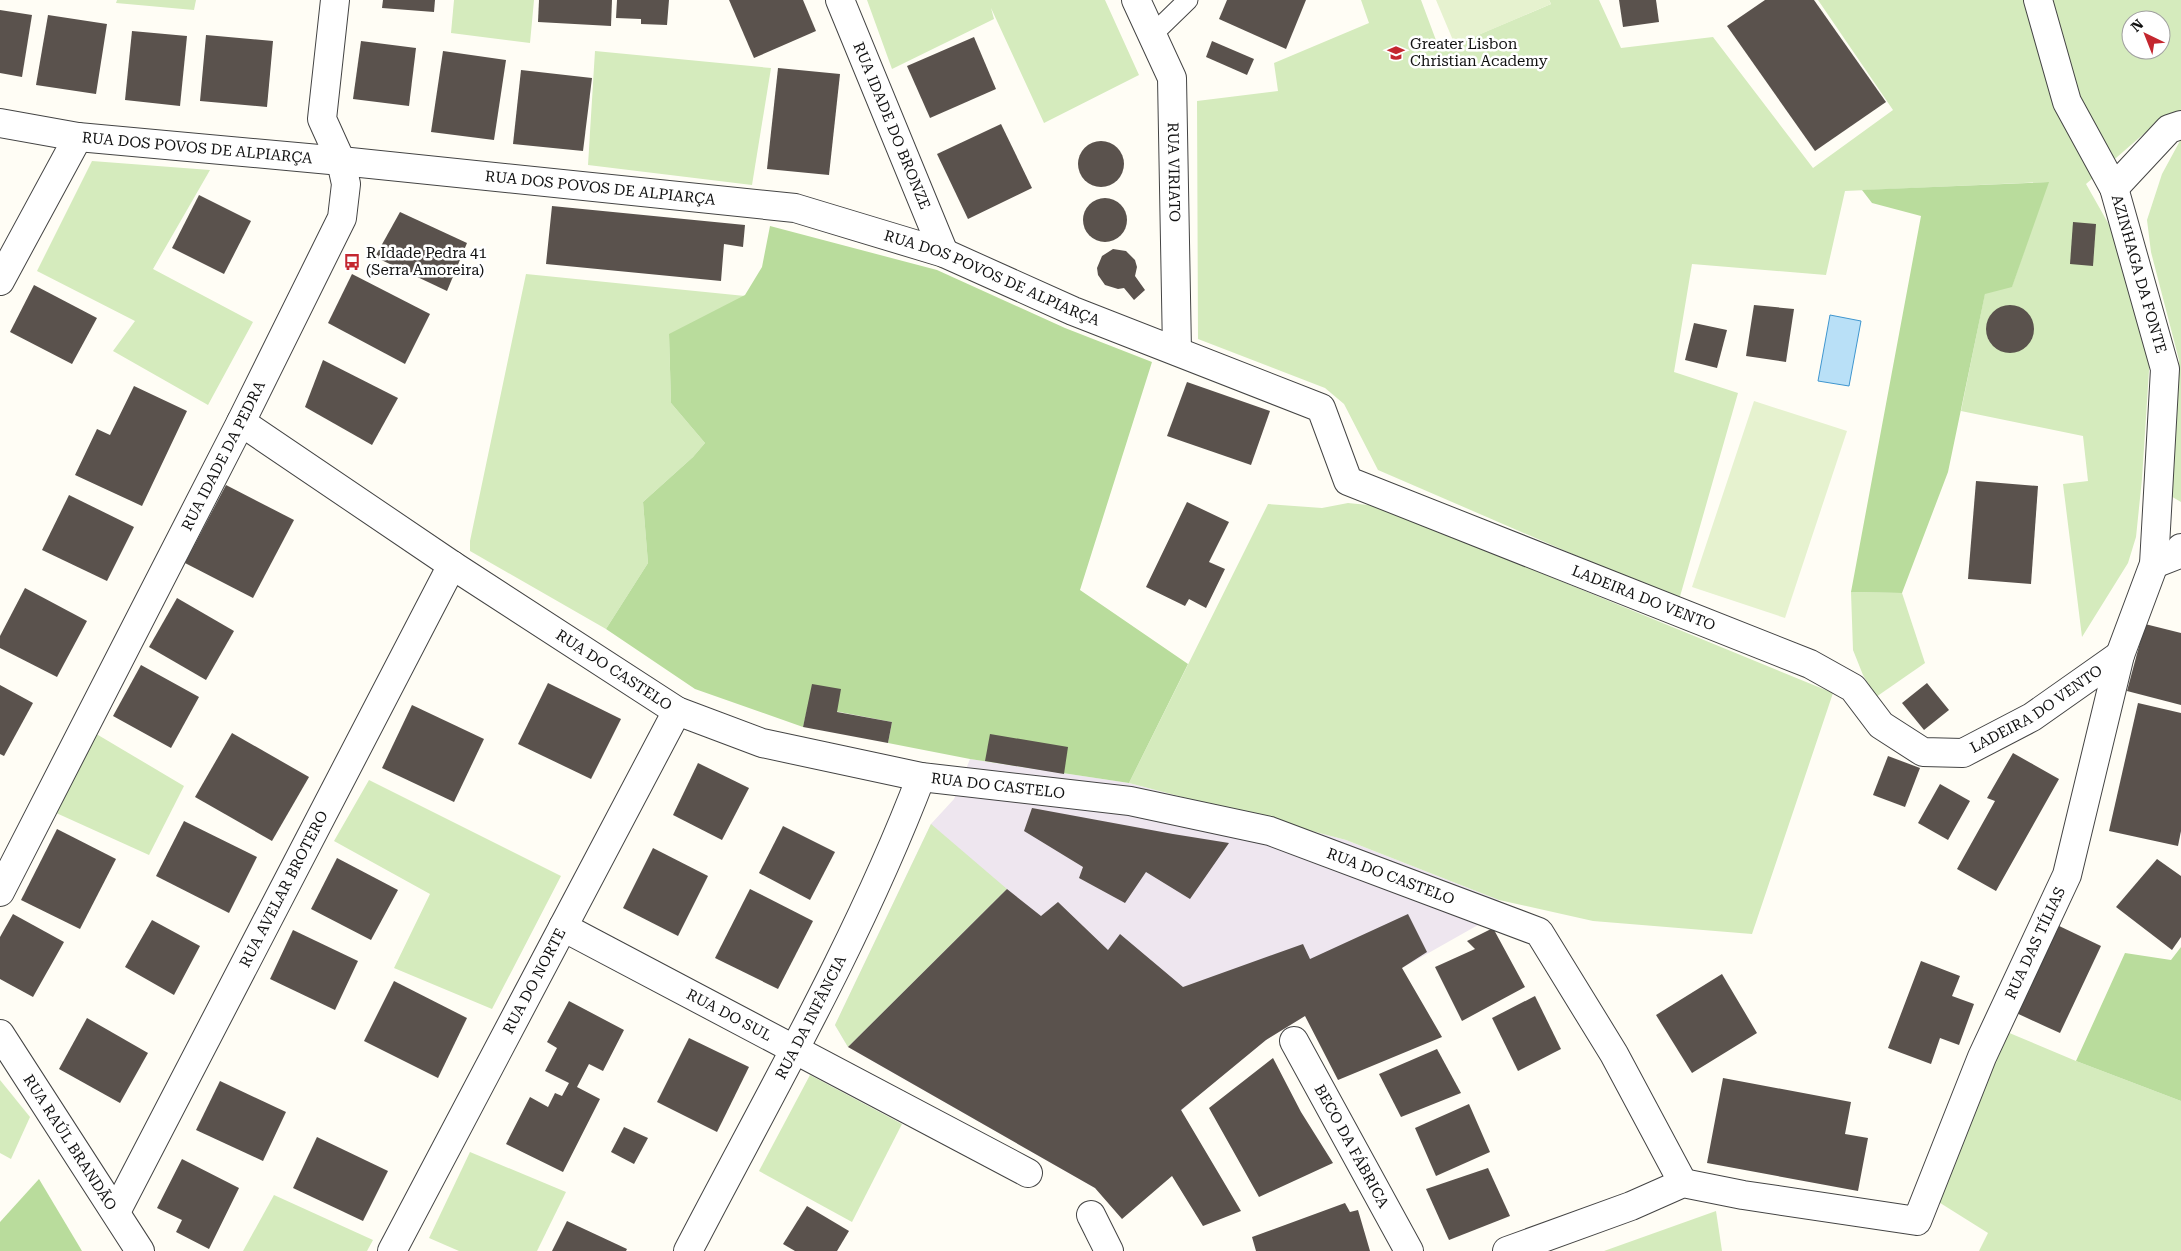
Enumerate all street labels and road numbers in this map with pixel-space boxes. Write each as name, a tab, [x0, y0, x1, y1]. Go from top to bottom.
street label: RUA IDADE DO BRONZE	[849, 40, 934, 212]
street label: RUA VIRIATO	[1164, 122, 1184, 222]
street label: RUA DOS POVOS DE ALPIARÇA	[81, 128, 314, 167]
street label: RUA DOS POVOS DE ALPIARÇA	[484, 167, 717, 209]
street label: AZINHAGA DA FONTE	[2108, 193, 2170, 355]
street label: RUA DOS POVOS DE ALPIARÇA	[882, 226, 1103, 330]
street label: RUA IDADE DA PEDRA	[178, 377, 269, 534]
street label: LADEIRA DO VENTO	[1569, 562, 1718, 635]
street label: RUA DO CASTELO	[553, 626, 676, 714]
street label: LADEIRA DO VENTO	[1967, 661, 2106, 757]
street label: RUA DO CASTELO	[930, 769, 1066, 802]
street label: RUA AVELAR BROTERO	[236, 808, 332, 970]
street label: RUA DO CASTELO	[1324, 844, 1457, 908]
street label: RUA DAS TÍLIAS	[2001, 884, 2069, 1002]
street label: RUA DO NORTE	[499, 925, 570, 1037]
street label: RUA DA INFÂNCIA	[772, 952, 850, 1082]
street label: RUA DO SUL	[684, 985, 775, 1045]
street label: RUA RAÚL BRANDÃO	[19, 1071, 120, 1214]
street label: BECO DA FÁBRICA	[1311, 1081, 1393, 1212]

